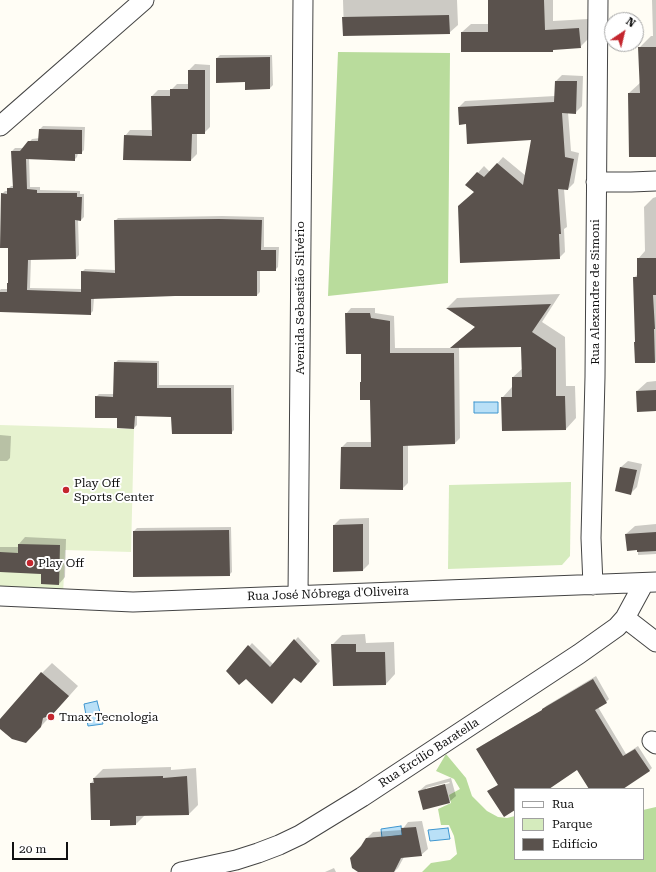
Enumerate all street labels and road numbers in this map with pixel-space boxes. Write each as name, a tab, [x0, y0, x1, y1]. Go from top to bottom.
street label: Rua Alexandre de Simoni	[588, 219, 602, 365]
street label: Avenida Sebastião Silvério	[293, 221, 307, 375]
street label: Rua José Nóbrega d'Oliveira	[247, 584, 409, 604]
street label: Rua Ercílio Baratella	[376, 715, 482, 791]

